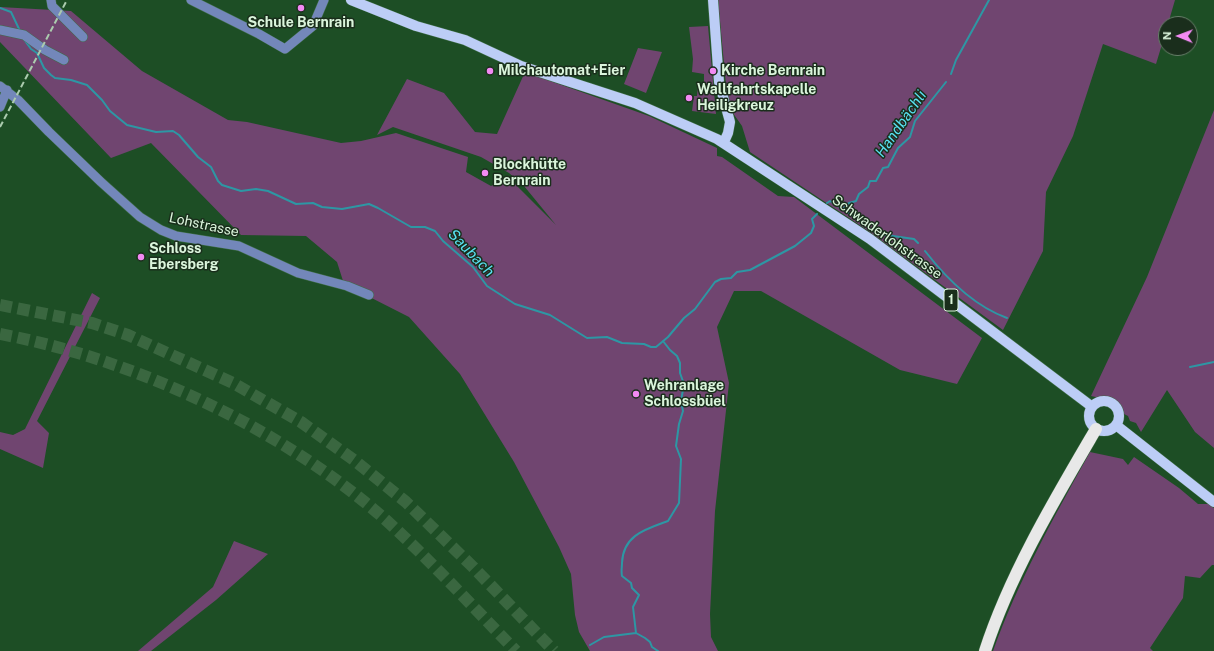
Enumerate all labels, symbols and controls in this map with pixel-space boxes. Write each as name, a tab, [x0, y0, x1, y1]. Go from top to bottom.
marker: Schule Bernrain	[296, 3, 306, 13]
place label: Schule Bernrain	[248, 15, 354, 31]
north arrow	[1158, 16, 1198, 56]
text: N	[1161, 31, 1173, 40]
place label: Milchautomat+Eier	[498, 63, 625, 79]
place label: Kirche Bernrain	[721, 63, 825, 79]
marker: Milchautomat+Eier	[485, 66, 495, 76]
marker: Kirche Bernrain	[708, 66, 718, 76]
place label: Wallfahrtskapelle Heiligkreuz	[697, 82, 816, 114]
water label: Handbächli	[871, 87, 931, 161]
marker: Wallfahrtskapelle Heiligkreuz	[684, 93, 694, 103]
place label: Blockhütte Bernrain	[493, 157, 566, 190]
marker: Blockhütte Bernrain	[480, 168, 490, 178]
street label: Schwaderlohstrasse	[829, 191, 945, 283]
street label: Lohstrasse	[167, 209, 241, 241]
water label: Saubach	[444, 225, 498, 281]
place label: Schloss Ebersberg	[149, 241, 219, 274]
marker: Schloss Ebersberg	[136, 252, 146, 262]
road number: 1	[944, 289, 958, 311]
place label: Wehranlage Schlossbüel	[644, 378, 726, 410]
marker: Wehranlage Schlossbüel	[631, 389, 641, 399]

